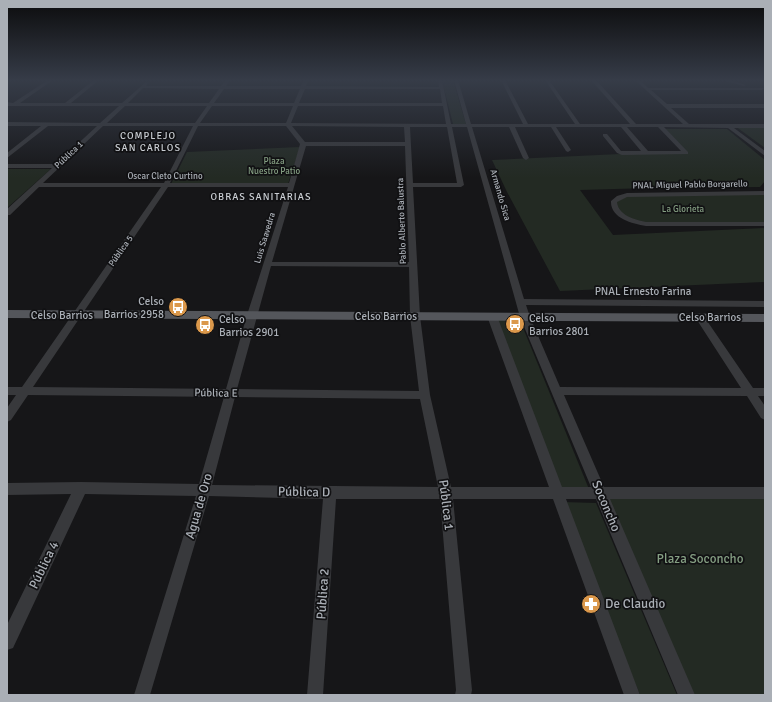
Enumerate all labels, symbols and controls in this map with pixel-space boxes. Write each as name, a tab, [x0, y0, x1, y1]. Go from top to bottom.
district label: COMPLEJO SAN CARLOS	[115, 130, 181, 154]
street label: Pública 1	[52, 139, 86, 171]
park label: Plaza Nuestro Patio	[248, 156, 300, 177]
street label: Armando Sica	[487, 168, 513, 222]
street label: Oscar Cleto Curtino	[127, 171, 203, 182]
street label: Pablo Alberto Balustra	[395, 177, 409, 264]
street label: PNAL Miguel Pablo Borgarello	[632, 178, 748, 192]
district label: OBRAS SANITARIAS	[211, 191, 311, 203]
park label: La Glorieta	[662, 204, 705, 215]
street label: Luis Saavedra	[252, 211, 278, 265]
street label: Pública 5	[106, 233, 136, 269]
street label: PNAL Ernesto Farina	[595, 285, 692, 298]
place label: Celso Barrios 2958	[104, 295, 164, 321]
bus stop icon: Celso Barrios 2958	[167, 296, 189, 318]
street label: Celso Barrios	[31, 309, 93, 322]
street label: Celso Barrios	[355, 310, 417, 323]
street label: Celso Barrios	[679, 311, 741, 324]
place label: Celso Barrios 2801	[529, 312, 589, 338]
place label: Celso Barrios 2901	[219, 313, 279, 339]
bus stop icon: Celso Barrios 2801	[504, 313, 526, 335]
bus stop icon: Celso Barrios 2901	[194, 314, 216, 336]
street label: Pública E	[194, 386, 238, 400]
street label: Agua de Oro	[182, 471, 216, 541]
street label: Soconcho	[588, 478, 624, 534]
street label: Pública 1	[435, 479, 457, 531]
street label: Pública D	[278, 484, 330, 500]
street label: Pública 4	[26, 539, 62, 591]
park label: Plaza Soconcho	[657, 551, 744, 567]
street label: Pública 2	[313, 568, 333, 620]
pharmacy icon: De Claudio	[580, 593, 602, 615]
place label: De Claudio	[605, 596, 666, 612]

